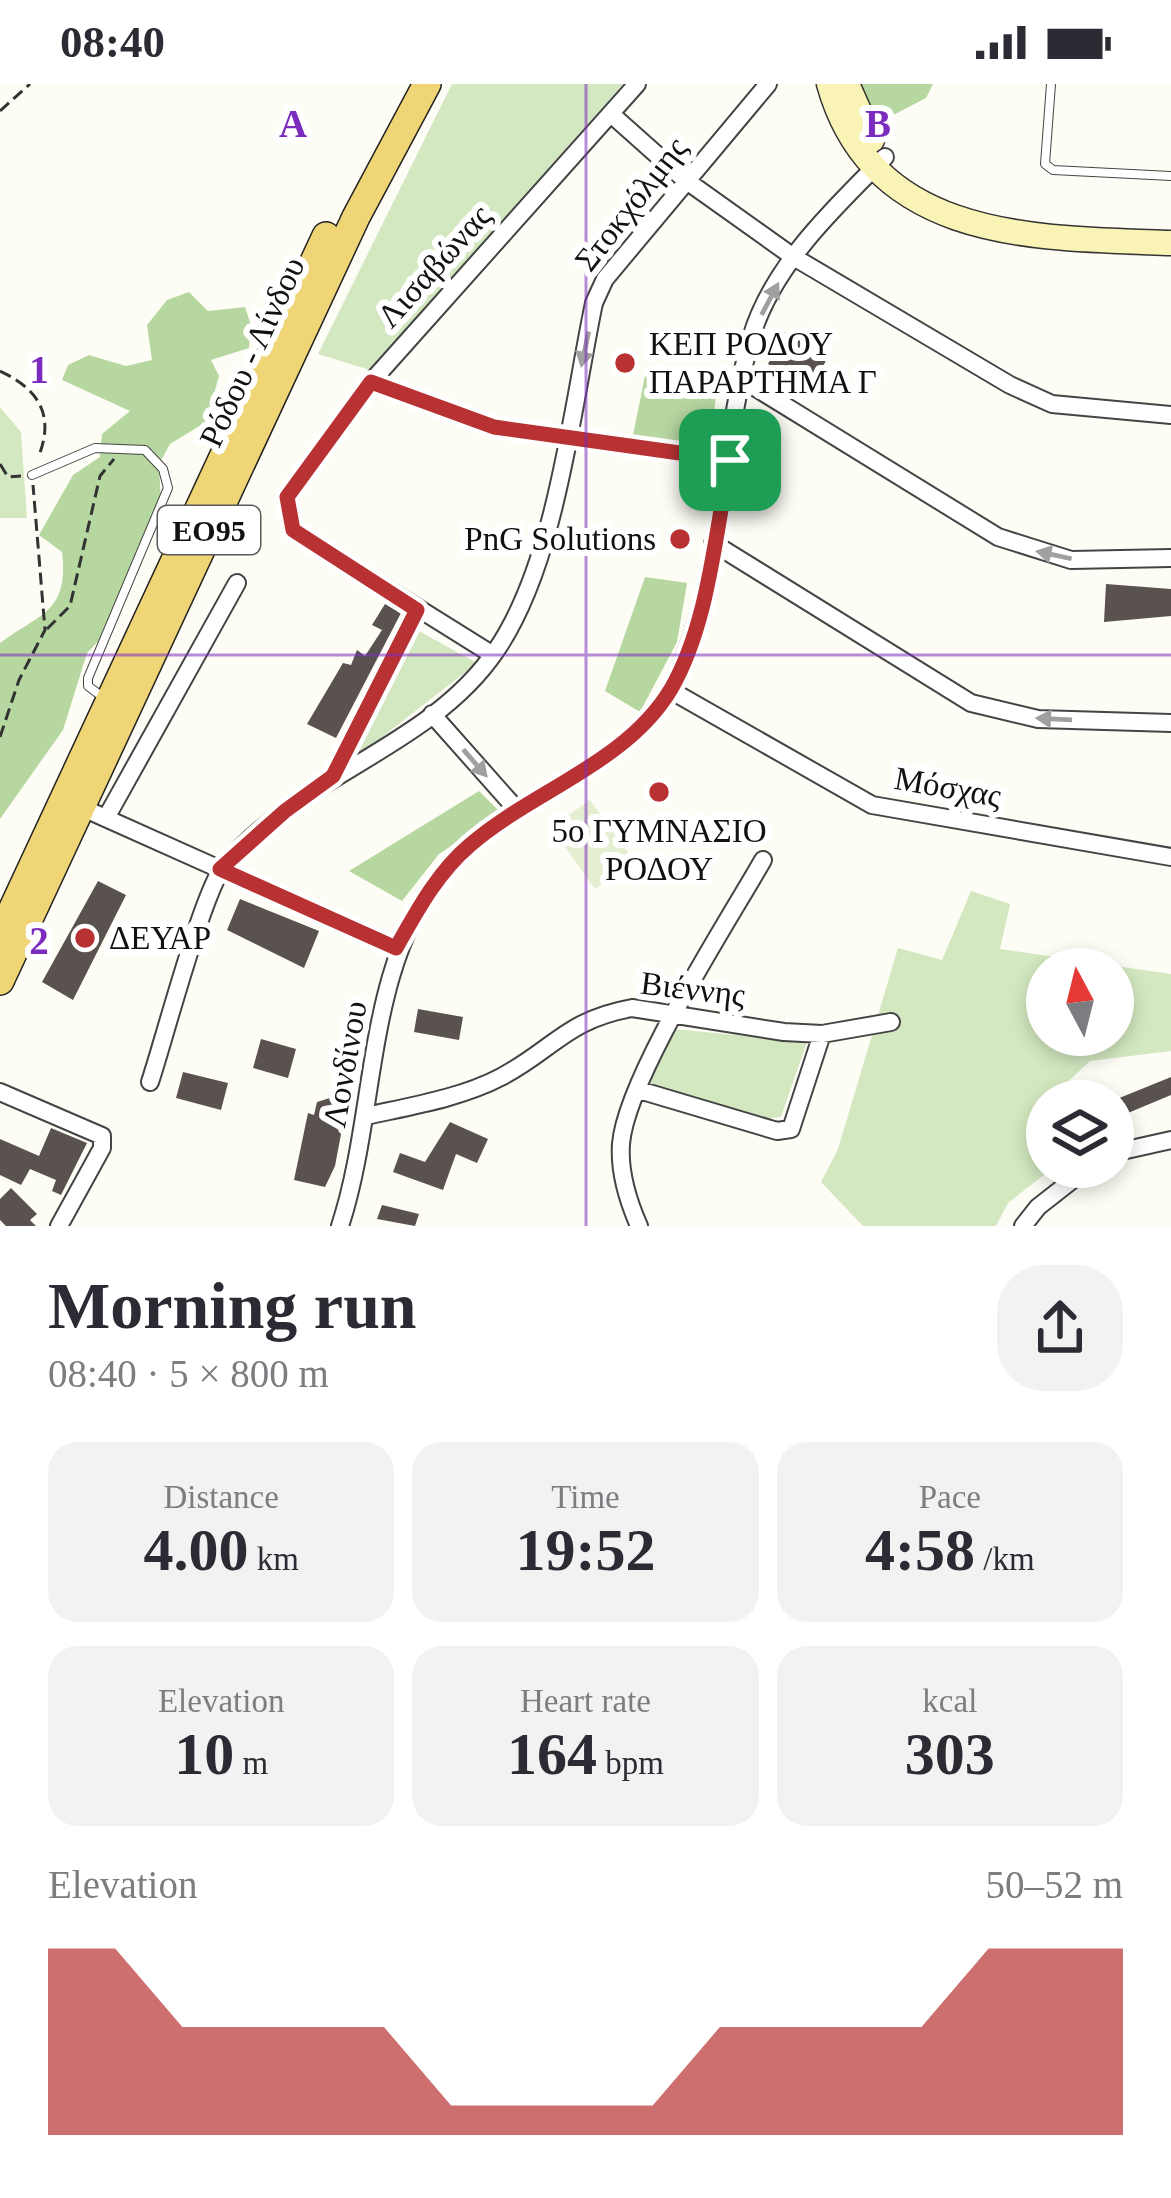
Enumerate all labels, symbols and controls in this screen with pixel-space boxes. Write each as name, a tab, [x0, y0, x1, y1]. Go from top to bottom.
text: 08:40	[60, 17, 165, 67]
text: A	[279, 102, 307, 145]
text: B	[865, 102, 891, 145]
street label: Στοκχόλμης	[568, 130, 694, 278]
street label: Λισαβώνας	[370, 198, 498, 334]
street label: Ρόδου - Λίνδου	[192, 251, 312, 453]
one-way arrow	[760, 281, 780, 316]
place label: ΚΕΠ ΡΟΔΟΥ ΠΑΡΑΡΤΗΜΑ Γ	[649, 326, 877, 400]
one-way arrow	[574, 330, 593, 368]
text: 1	[29, 348, 49, 391]
marker: ΚΕΠ ΡΟΔΟΥ ΠΑΡΑΡΤΗΜΑ Γ	[612, 350, 638, 376]
pin	[679, 409, 781, 511]
icon: arrive	[697, 427, 763, 493]
road number: ΕΟ95	[158, 506, 260, 554]
place label: PnG Solutions	[464, 521, 656, 557]
marker: PnG Solutions	[667, 526, 693, 552]
one-way arrow	[1035, 545, 1073, 564]
one-way arrow	[1034, 709, 1072, 728]
one-way arrow	[461, 748, 488, 777]
street label: Μόσχας	[892, 760, 1004, 814]
marker: 5ο ΓΥΜΝΑΣΙΟ ΡΟΔΟΥ	[646, 779, 672, 805]
place label: 5ο ΓΥΜΝΑΣΙΟ ΡΟΔΟΥ	[551, 813, 767, 887]
text: 2	[29, 919, 49, 962]
place label: ΔΕΥΑΡ	[109, 920, 211, 956]
marker: ΔΕΥΑΡ	[72, 925, 98, 951]
north arrow	[1026, 948, 1134, 1056]
map controls	[1026, 948, 1134, 1188]
street label: Βιέννης	[639, 965, 747, 1013]
street label: Λονδίνου	[316, 998, 374, 1130]
button: layers	[1026, 1080, 1134, 1188]
button: share	[997, 1265, 1123, 1391]
text: Morning run	[48, 1269, 417, 1342]
text: 08:40 · 5 × 800 m	[48, 1352, 329, 1395]
text: Distance	[163, 1479, 279, 1515]
text: Time	[551, 1479, 620, 1515]
text: Pace	[919, 1479, 981, 1515]
text: 4.00	[143, 1517, 248, 1583]
text: 19:52	[516, 1517, 655, 1583]
text: 4:58	[865, 1517, 975, 1583]
text: km	[248, 1541, 299, 1577]
text: /km	[975, 1541, 1035, 1577]
text: Elevation	[158, 1683, 284, 1719]
text: Heart rate	[520, 1683, 651, 1719]
text: kcal	[922, 1683, 977, 1719]
text: 10	[174, 1721, 234, 1787]
text: 164	[507, 1721, 597, 1787]
text: 303	[905, 1721, 995, 1787]
text: m	[234, 1745, 268, 1781]
text: bpm	[597, 1745, 664, 1781]
text: Elevation	[48, 1863, 197, 1906]
text: 50–52 m	[985, 1863, 1123, 1906]

